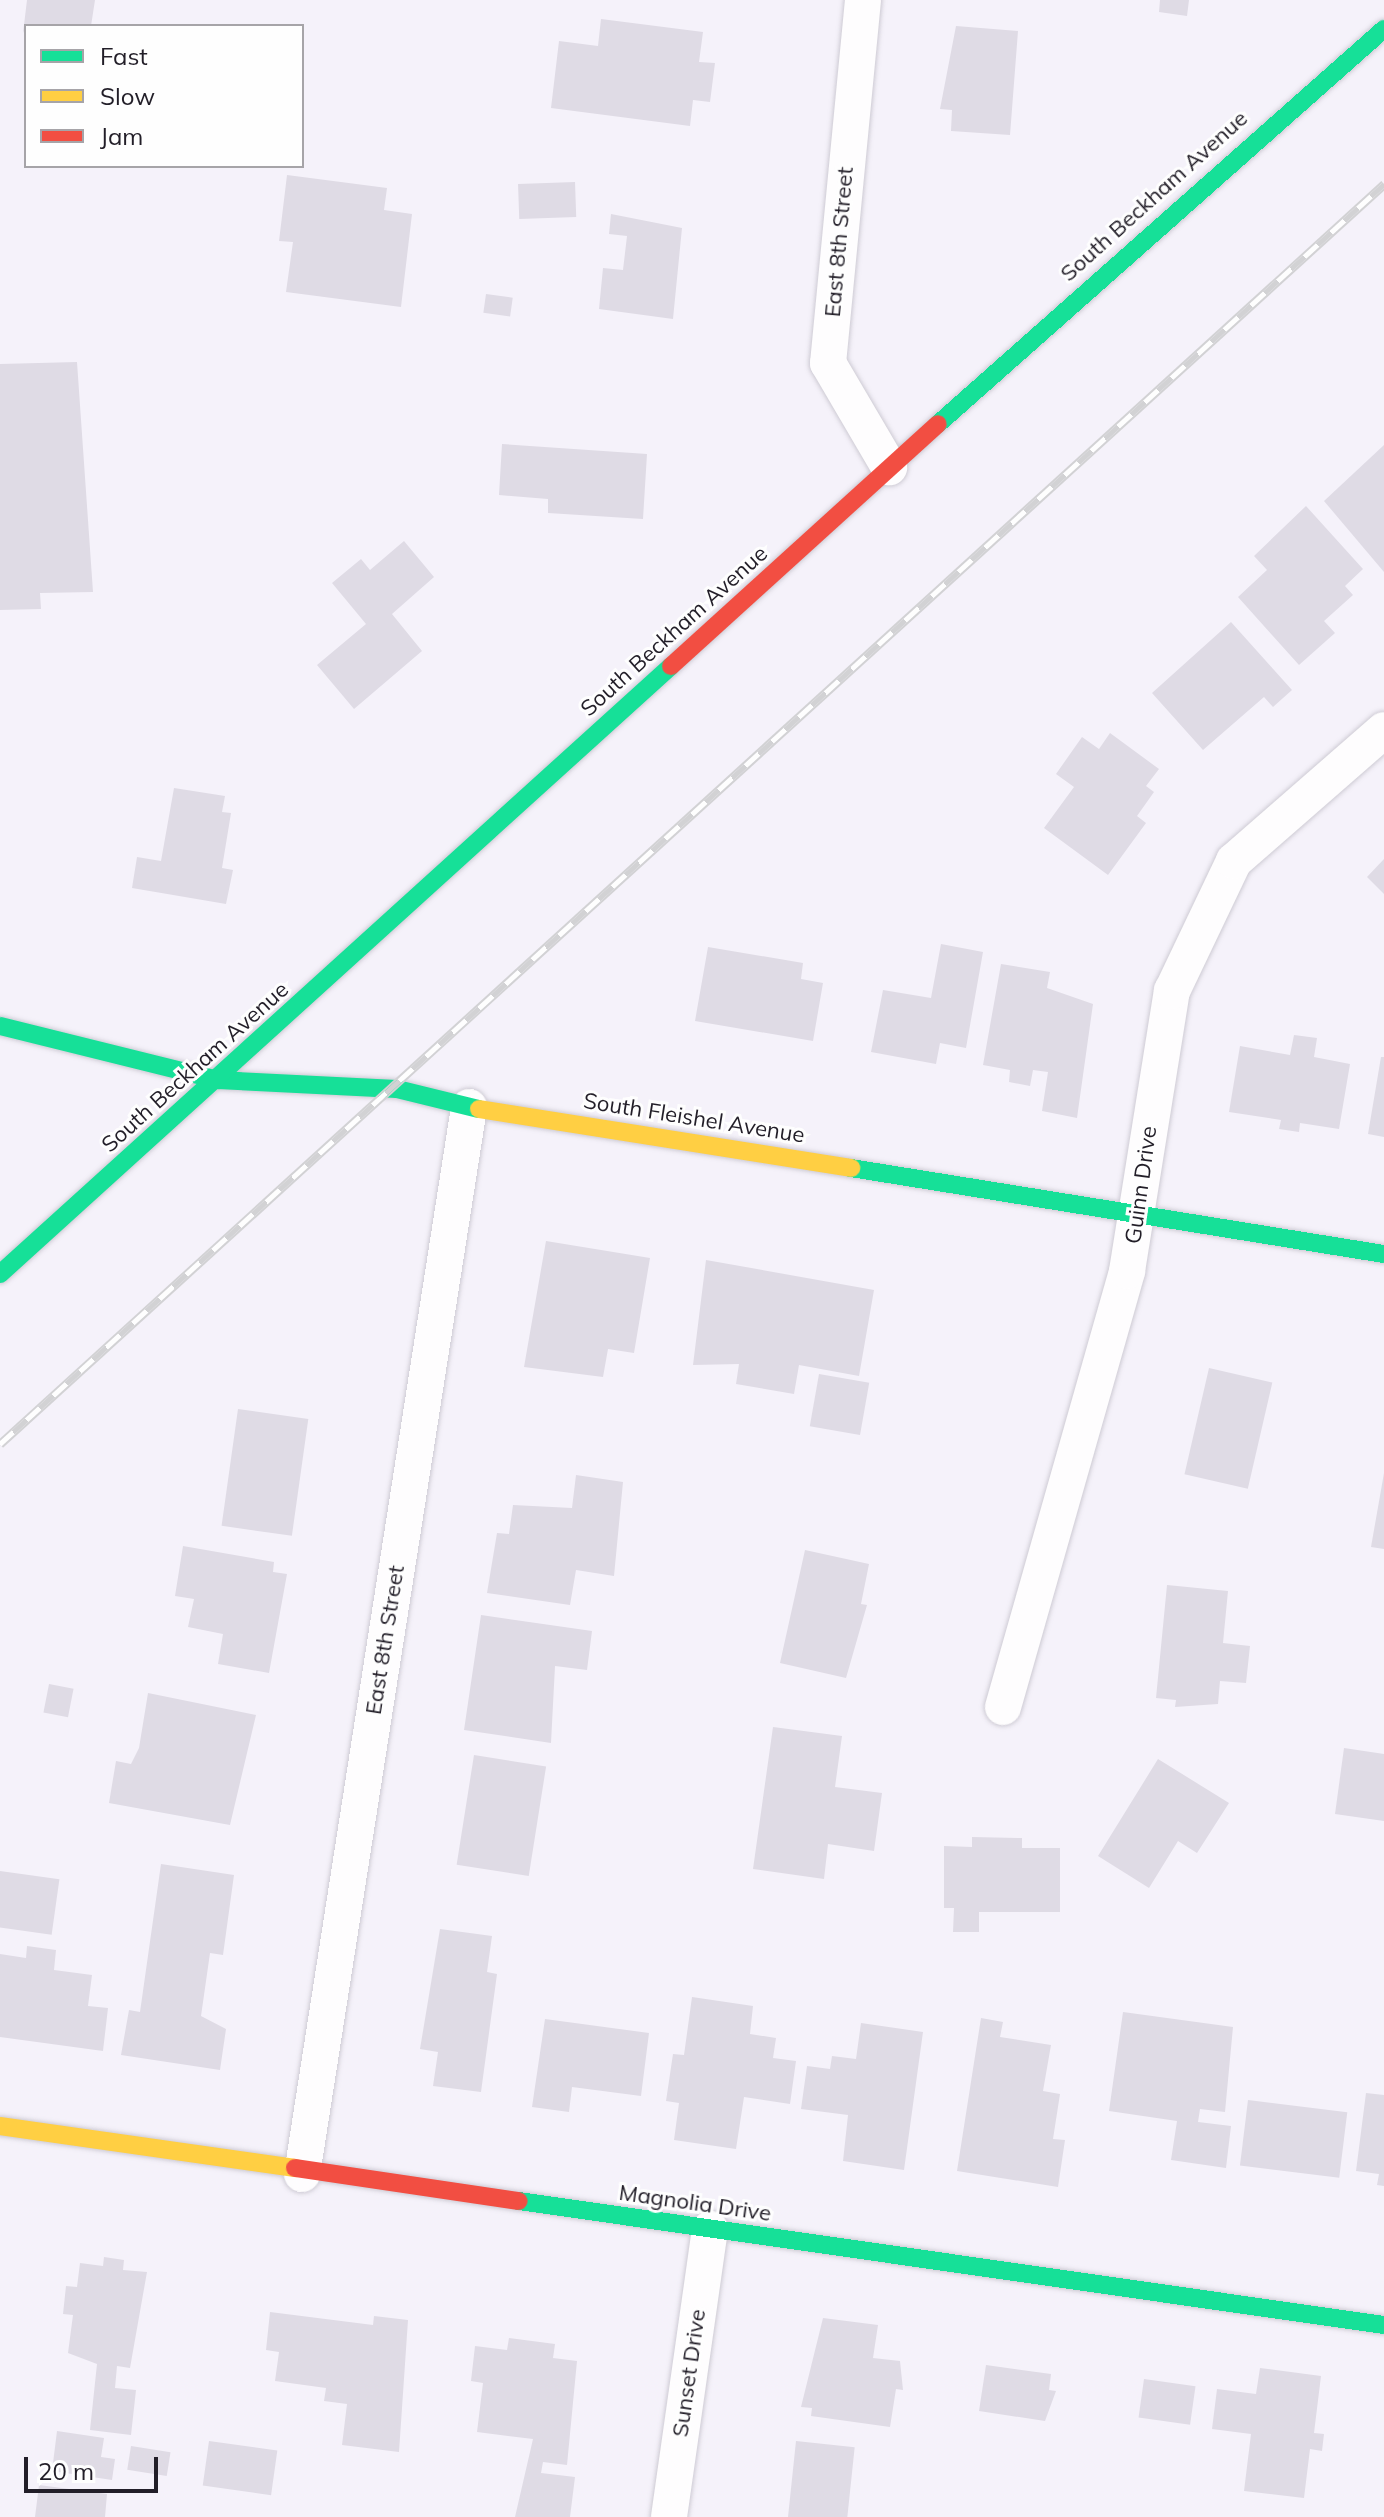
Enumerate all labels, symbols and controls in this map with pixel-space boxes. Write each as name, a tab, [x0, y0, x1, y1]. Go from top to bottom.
legend	[24, 24, 304, 168]
text: Fast	[100, 41, 148, 71]
text: Slow	[100, 81, 155, 111]
street label: South Beckham Avenue	[1055, 105, 1253, 287]
text: Jam	[100, 121, 143, 151]
street label: East 8th Street	[819, 166, 859, 318]
street label: South Beckham Avenue	[575, 540, 773, 722]
street label: South Beckham Avenue	[96, 976, 294, 1158]
street label: South Fleishel Avenue	[582, 1087, 806, 1149]
street label: Guinn Drive	[1120, 1124, 1162, 1246]
street label: East 8th Street	[360, 1564, 410, 1716]
street label: Magnolia Drive	[617, 2179, 773, 2227]
street label: Sunset Drive	[667, 2307, 711, 2439]
scale bar	[28, 2441, 162, 2491]
text: 20 m	[38, 2456, 94, 2486]

